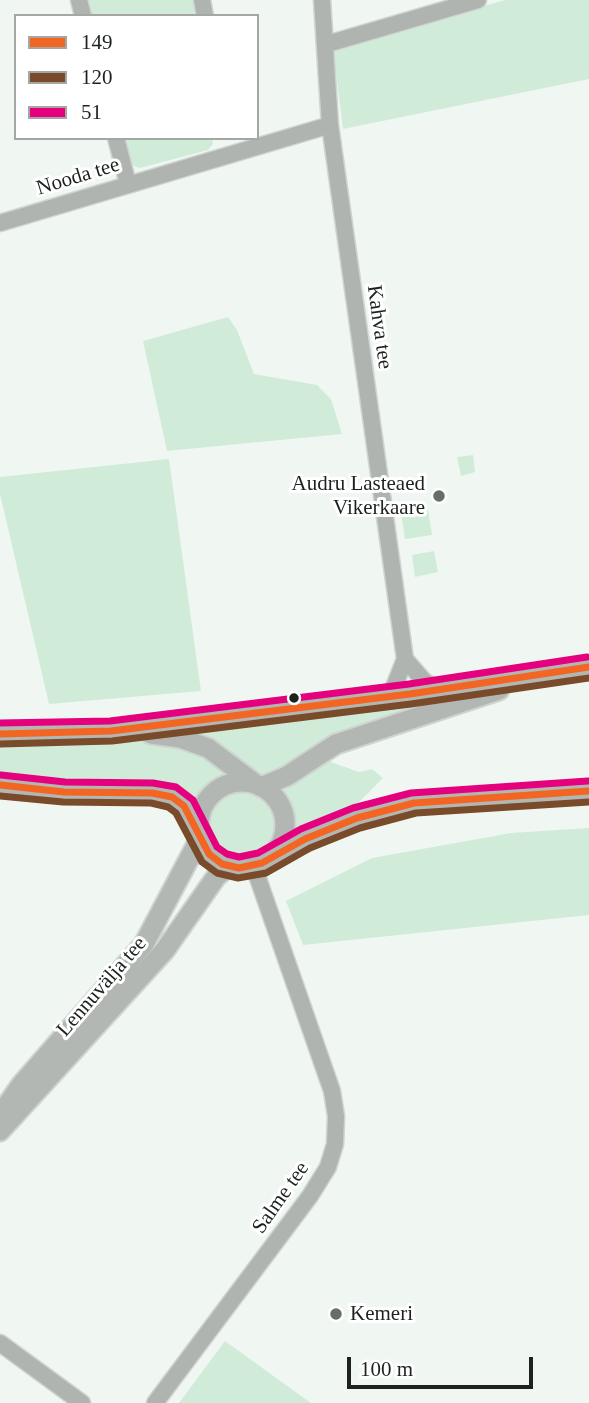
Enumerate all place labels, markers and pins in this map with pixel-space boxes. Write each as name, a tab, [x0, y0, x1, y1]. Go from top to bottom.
place label: Audru Lasteaed Vikerkaare	[291, 471, 425, 521]
marker: Audru Lasteaed Vikerkaare	[431, 488, 447, 504]
unlabelled marker	[287, 691, 301, 705]
place label: Kemeri	[350, 1301, 413, 1327]
marker: Kemeri	[328, 1306, 344, 1322]

